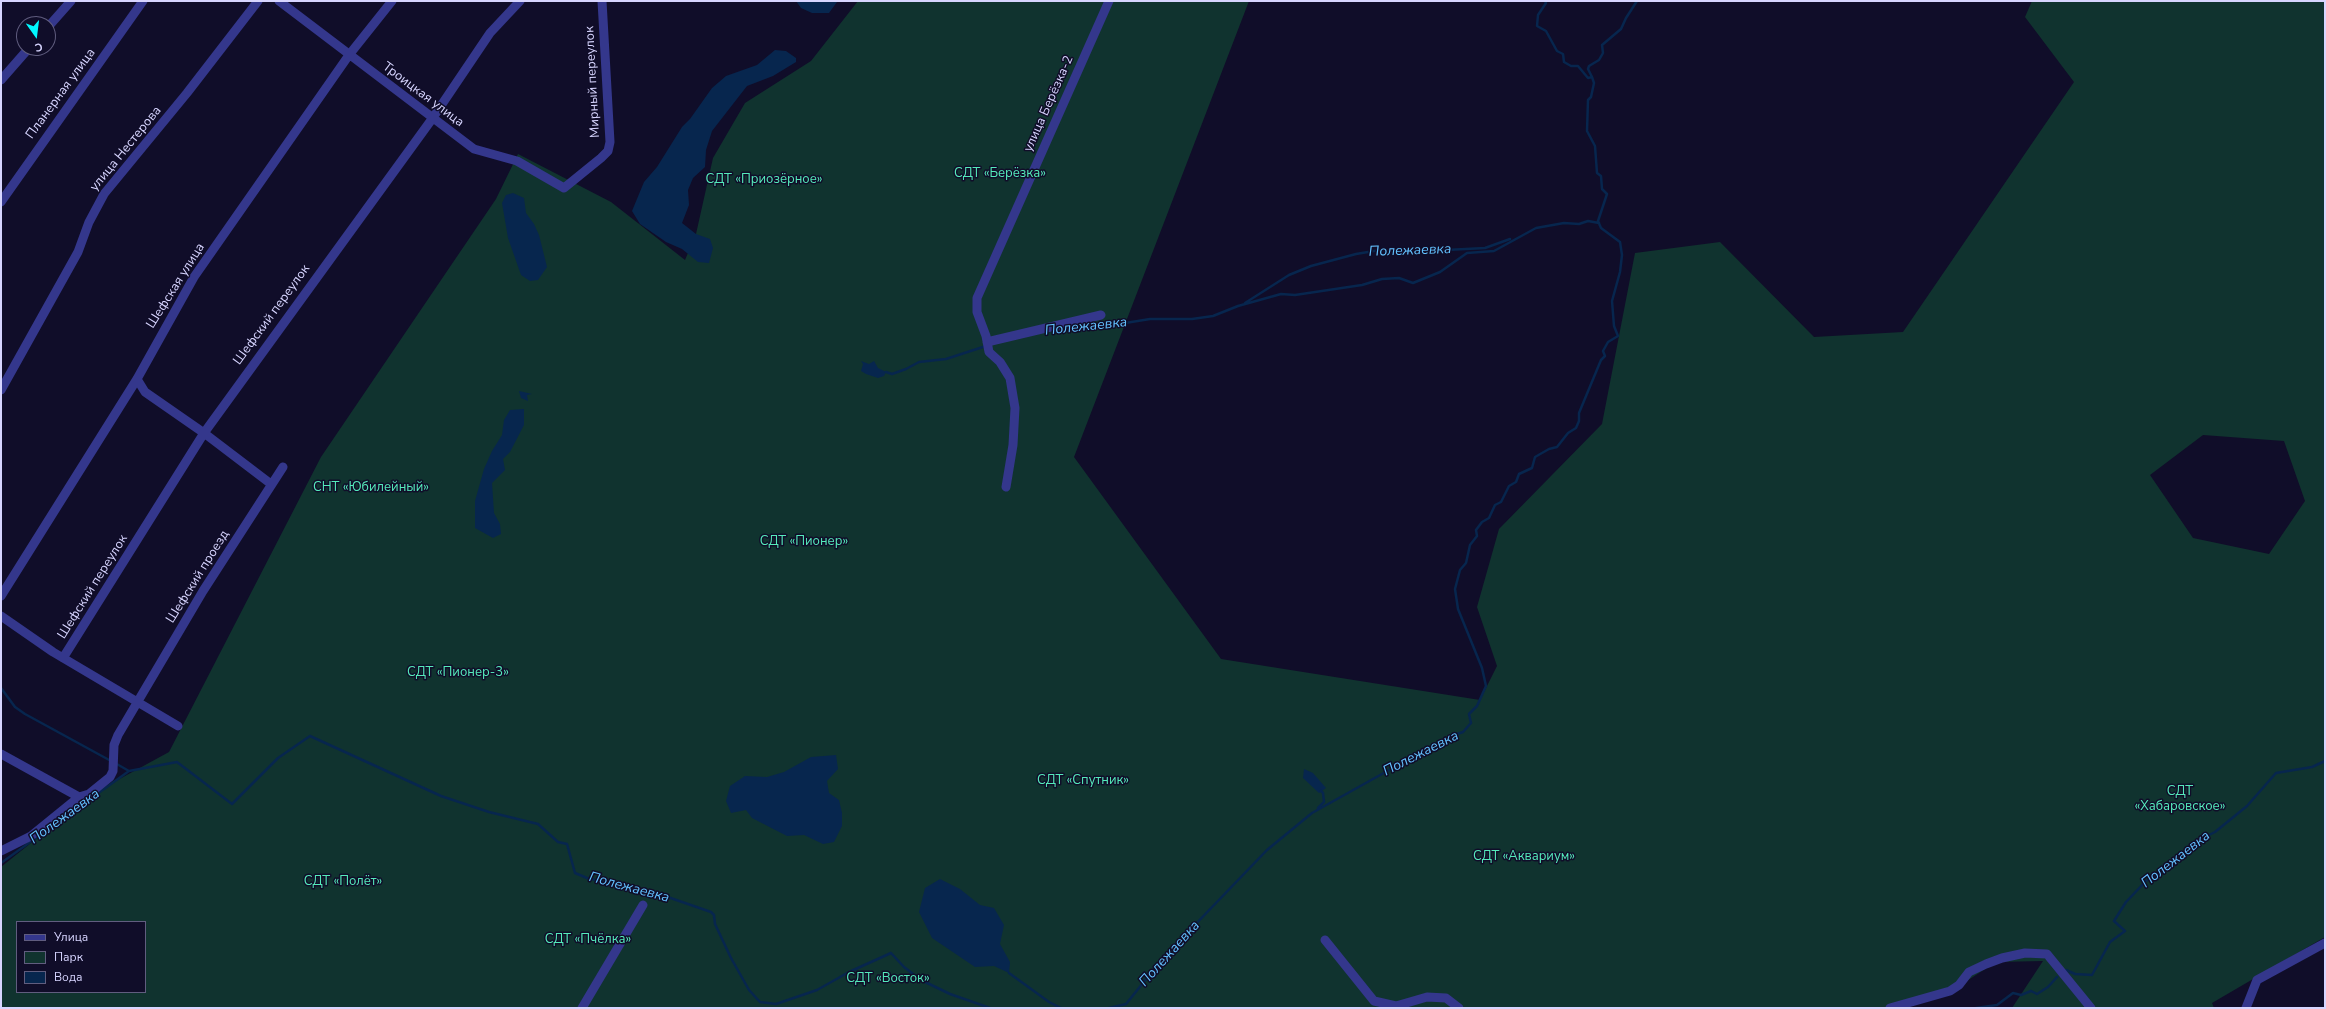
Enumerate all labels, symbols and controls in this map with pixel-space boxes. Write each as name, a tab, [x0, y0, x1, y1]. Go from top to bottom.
north arrow	[16, 16, 56, 56]
street label: Мирный переулок	[582, 26, 604, 138]
text: С	[33, 39, 44, 55]
street label: Планерная улица	[23, 46, 99, 142]
street label: улица Берёзка-2	[1021, 54, 1077, 154]
street label: Троицкая улица	[379, 59, 467, 131]
street label: улица Нестерова	[87, 103, 165, 195]
park label: СДТ «Берёзка»	[954, 166, 1046, 182]
park label: СДТ «Приозёрное»	[706, 172, 822, 188]
street label: Шефская улица	[144, 240, 208, 332]
water label: Полежаевка	[1368, 241, 1452, 261]
street label: Шефский переулок	[230, 262, 314, 368]
water label: Полежаевка	[1044, 314, 1128, 340]
park label: СНТ «Юбилейный»	[313, 480, 429, 496]
street label: Шефский проезд	[163, 528, 233, 626]
street label: Шефский переулок	[55, 532, 131, 642]
park label: СДТ «Пионер»	[760, 534, 848, 550]
park label: СДТ «Пионер-3»	[407, 665, 509, 681]
water label: Полежаевка	[1380, 728, 1462, 780]
park label: СДТ «Спутник»	[1037, 773, 1129, 789]
park label: СДТ «Хабаровское»	[2135, 784, 2225, 815]
water label: Полежаевка	[27, 786, 103, 848]
water label: Полежаевка	[2138, 828, 2214, 892]
park label: СДТ «Аквариум»	[1473, 849, 1575, 865]
water label: Полежаевка	[587, 869, 671, 907]
park label: СДТ «Полёт»	[304, 874, 382, 890]
water label: Полежаевка	[1136, 918, 1204, 990]
legend	[16, 921, 146, 993]
text: Улица	[54, 929, 88, 945]
park label: СДТ «Пчёлка»	[545, 932, 631, 948]
text: Парк	[54, 949, 83, 965]
text: Вода	[54, 969, 82, 985]
park label: СДТ «Восток»	[846, 971, 930, 987]

